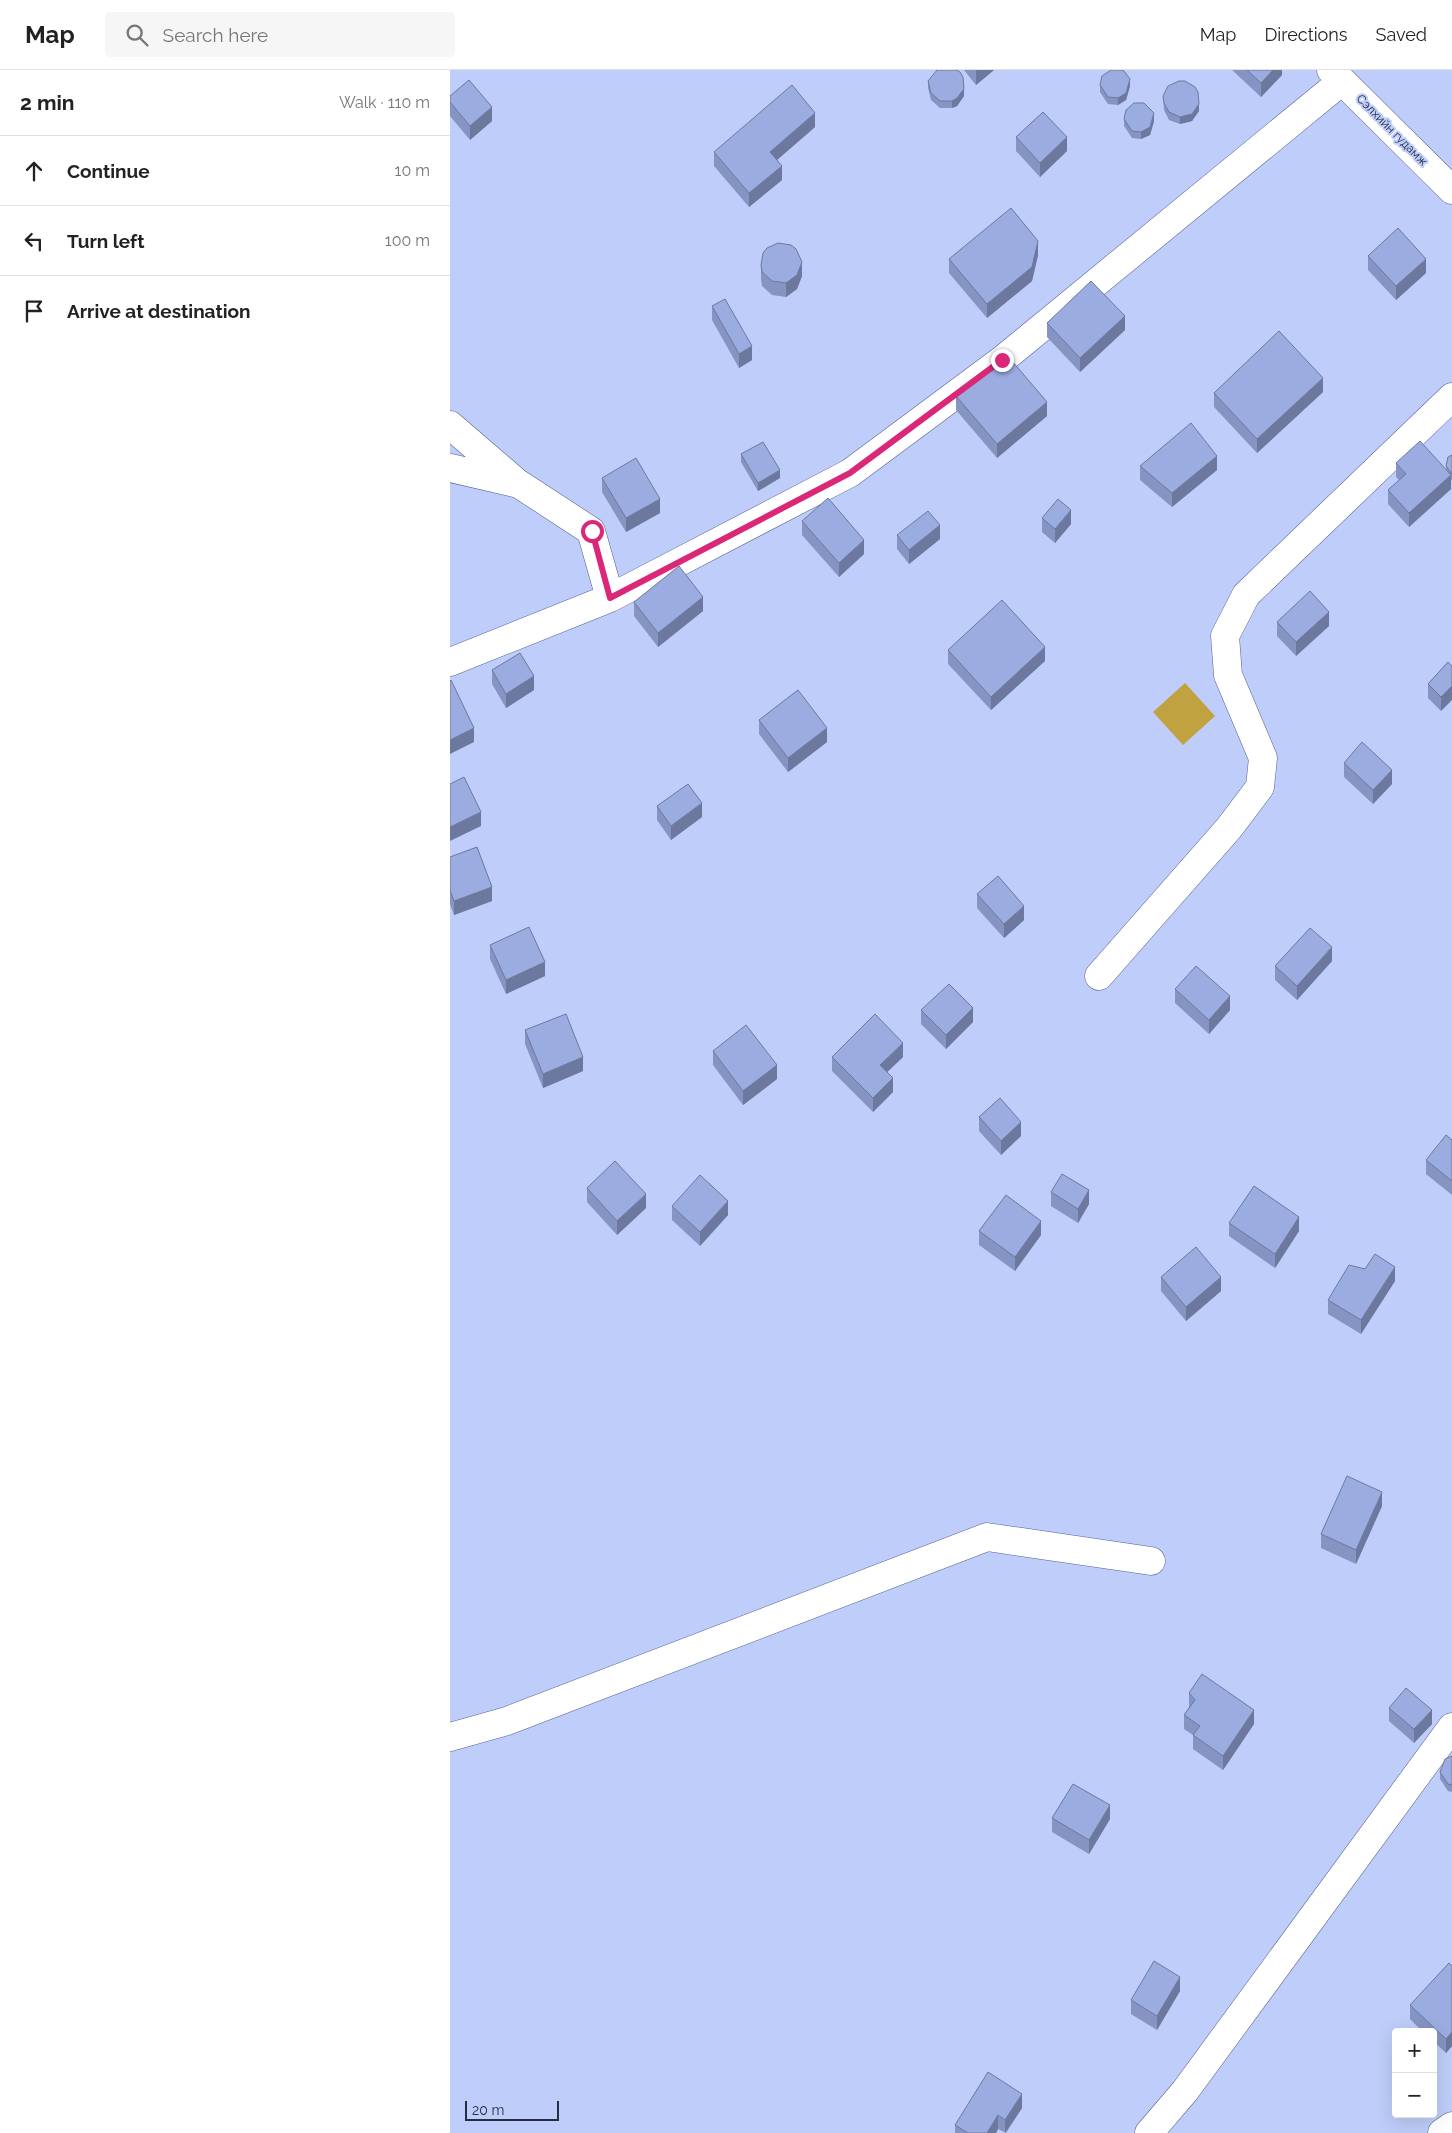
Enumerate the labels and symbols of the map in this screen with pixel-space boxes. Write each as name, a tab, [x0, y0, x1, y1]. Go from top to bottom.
street label: Сэлхийн гудамж	[1354, 92, 1431, 169]
route end	[991, 349, 1014, 372]
route start	[581, 520, 604, 543]
scale bar	[465, 2098, 559, 2121]

